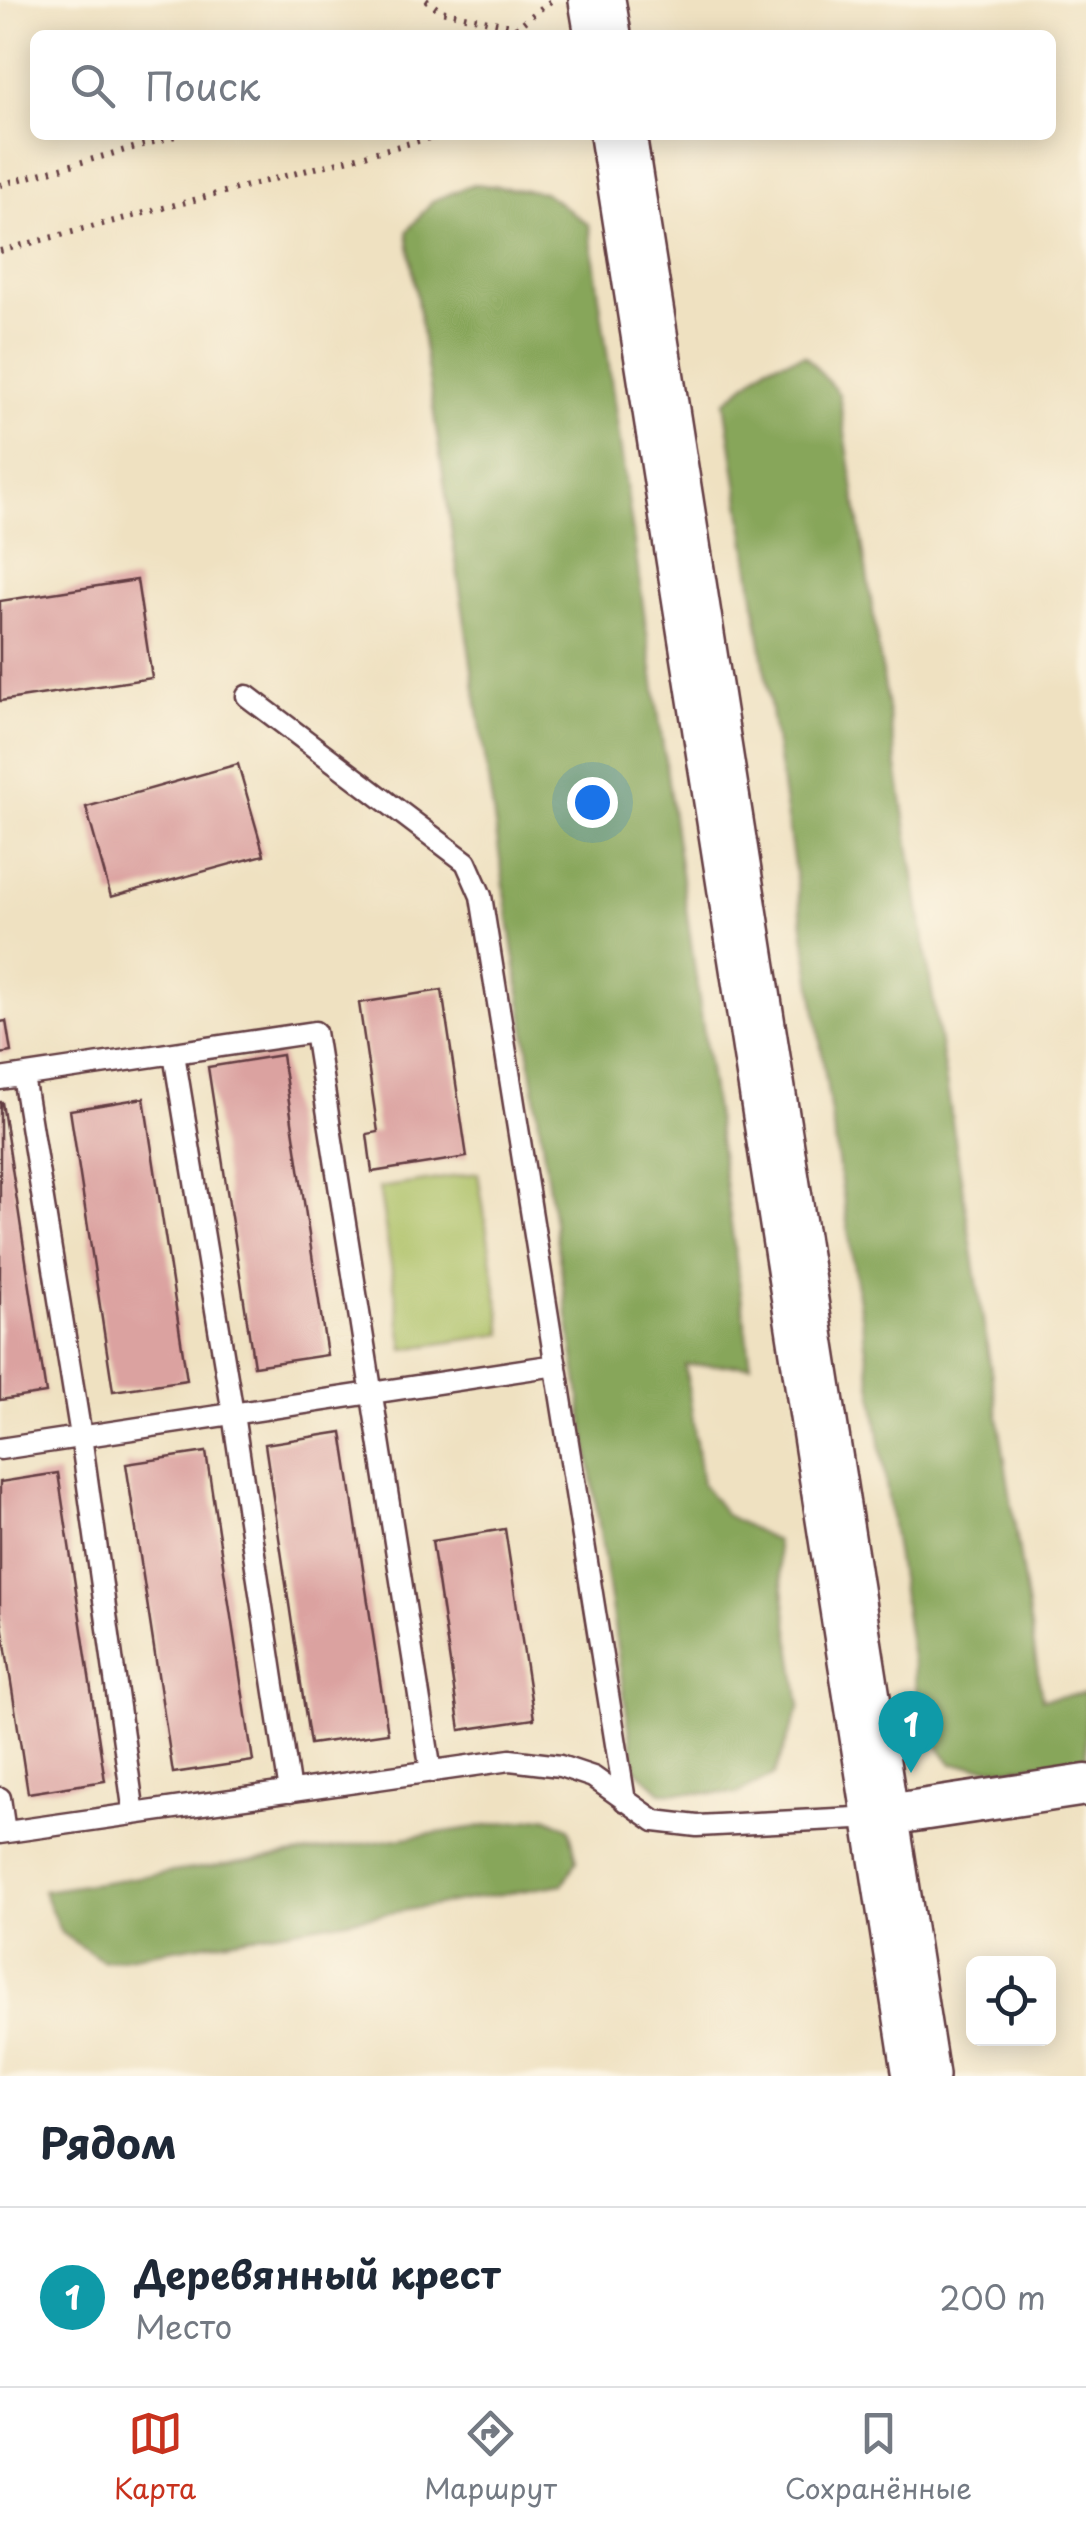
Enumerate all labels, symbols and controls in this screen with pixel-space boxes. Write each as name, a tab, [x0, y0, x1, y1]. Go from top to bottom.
search box	[30, 30, 1056, 140]
text: Поиск	[145, 57, 260, 114]
icon: search	[65, 58, 120, 113]
your location	[567, 777, 618, 828]
pin: 1	[878, 1690, 944, 1773]
map controls	[966, 1956, 1056, 2046]
button: locate	[966, 1956, 1056, 2046]
text: Рядом	[40, 2110, 177, 2173]
text: Деревянный крест	[135, 2245, 500, 2302]
text: 1	[65, 2273, 80, 2321]
text: 200 m	[939, 2273, 1046, 2321]
text: Место	[135, 2302, 232, 2350]
tab: Карта	[114, 2406, 196, 2509]
tab: Маршрут	[424, 2406, 557, 2509]
tab: Сохранённые	[785, 2406, 972, 2509]

